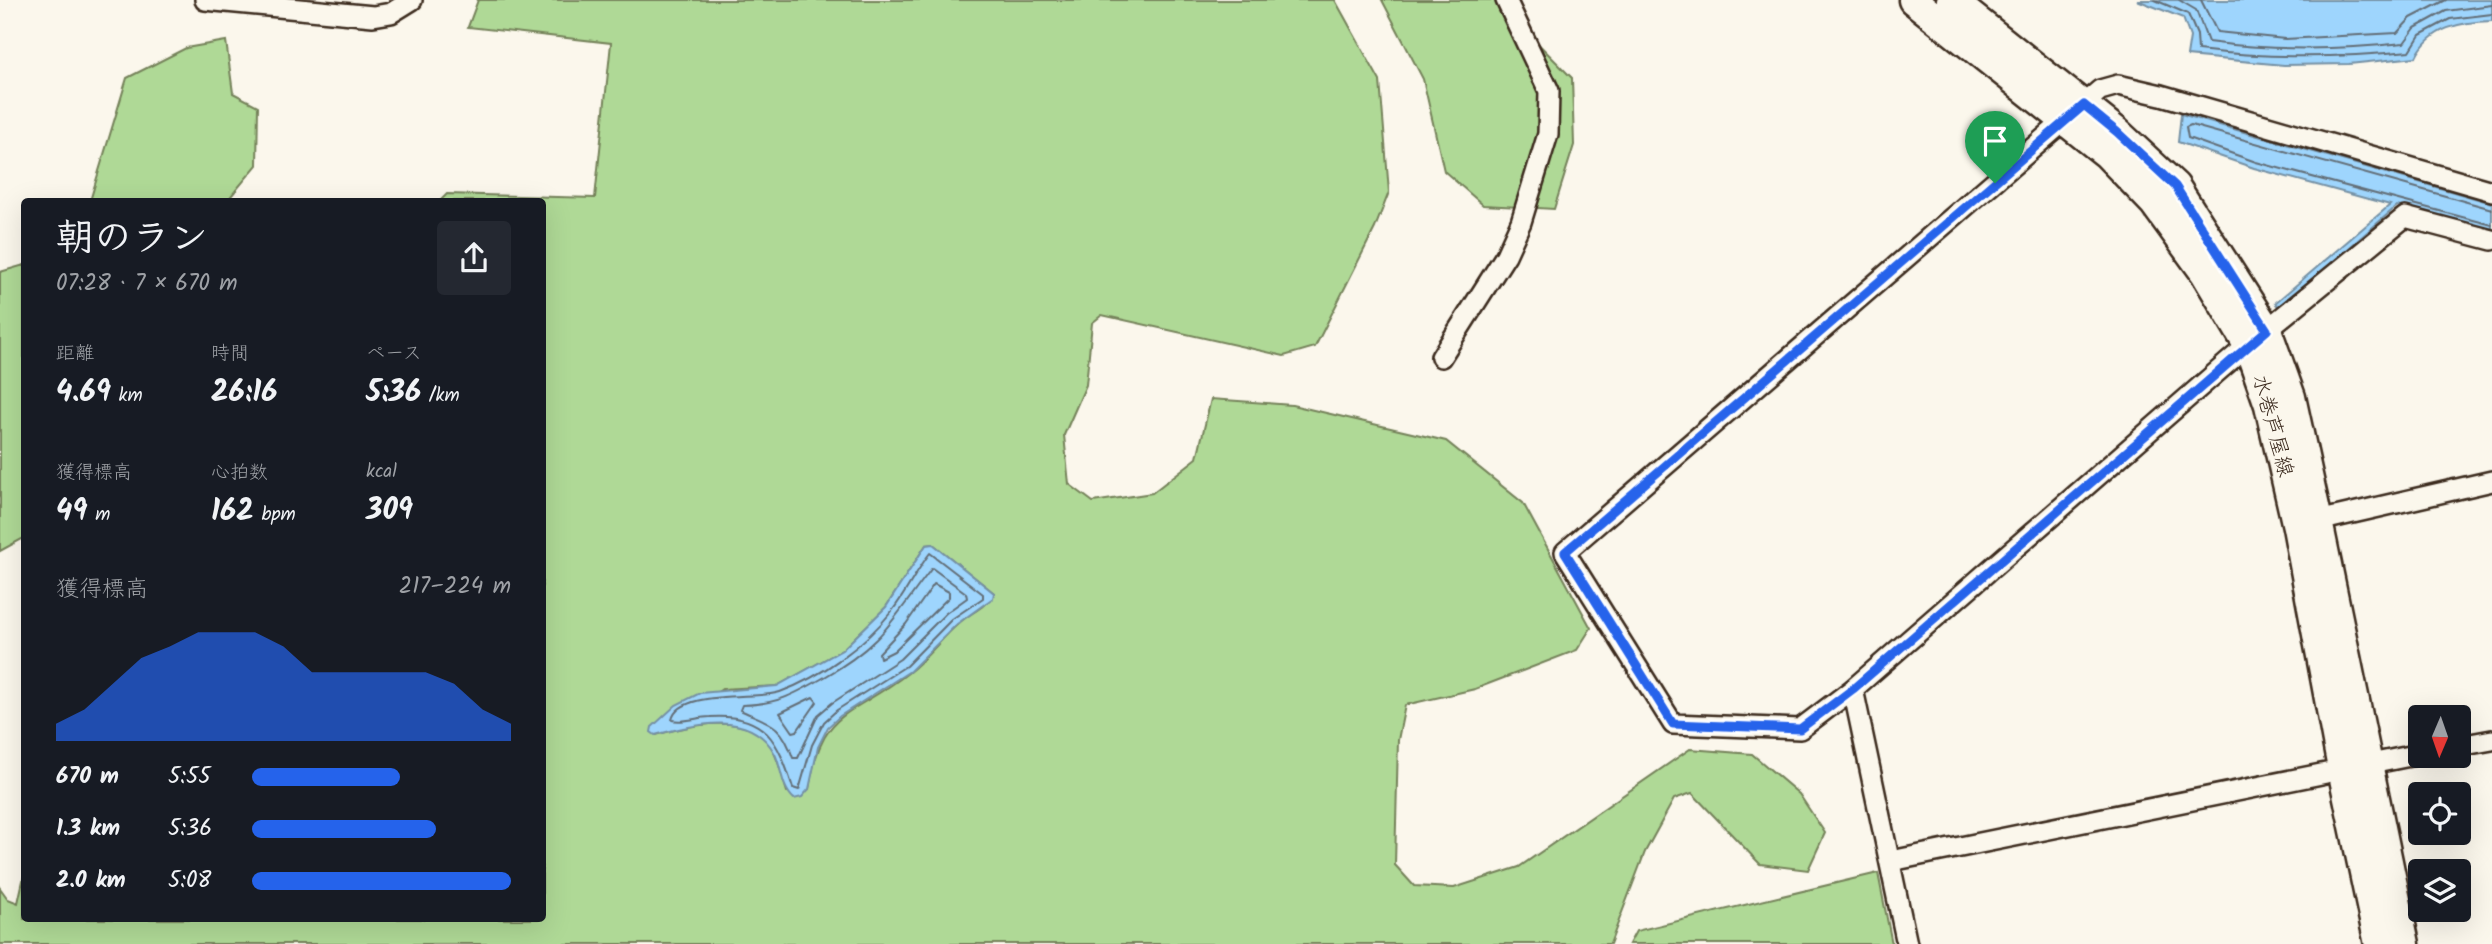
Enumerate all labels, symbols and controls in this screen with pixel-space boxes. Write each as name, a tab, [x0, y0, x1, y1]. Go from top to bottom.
pin	[1965, 111, 2025, 183]
icon: arrive	[1976, 122, 2014, 160]
text: 朝のラン	[56, 210, 208, 270]
button: share	[437, 221, 511, 295]
text: 07:28 · 7 × 670 m	[56, 266, 238, 302]
text: 距離	[56, 339, 94, 369]
text: 時間	[211, 339, 249, 369]
text: ペース	[366, 339, 422, 369]
text: 4.69	[56, 369, 111, 417]
text: 26:16	[211, 369, 277, 417]
text: 5:36	[366, 369, 421, 417]
street label: 水巻芦屋線	[2242, 371, 2302, 481]
text: km	[111, 381, 143, 411]
text: /km	[421, 381, 460, 411]
text: kcal	[366, 457, 397, 487]
text: 獲得標高	[56, 458, 132, 488]
text: 心拍数	[211, 458, 268, 488]
text: 309	[366, 487, 413, 535]
text: 49	[56, 488, 88, 536]
text: 162	[211, 488, 254, 536]
text: m	[88, 500, 110, 530]
text: bpm	[254, 500, 296, 530]
text: 217–224 m	[399, 569, 511, 605]
text: 獲得標高	[56, 572, 148, 608]
north arrow	[2408, 705, 2471, 768]
map controls	[2408, 705, 2471, 922]
text: 670 m	[56, 759, 119, 795]
text: 5:55	[168, 759, 211, 795]
button: locate	[2408, 782, 2471, 845]
text: 1.3 km	[56, 811, 120, 847]
text: 5:36	[168, 811, 212, 847]
button: layers	[2408, 859, 2471, 922]
text: 2.0 km	[56, 863, 126, 899]
text: 5:08	[168, 863, 211, 899]

